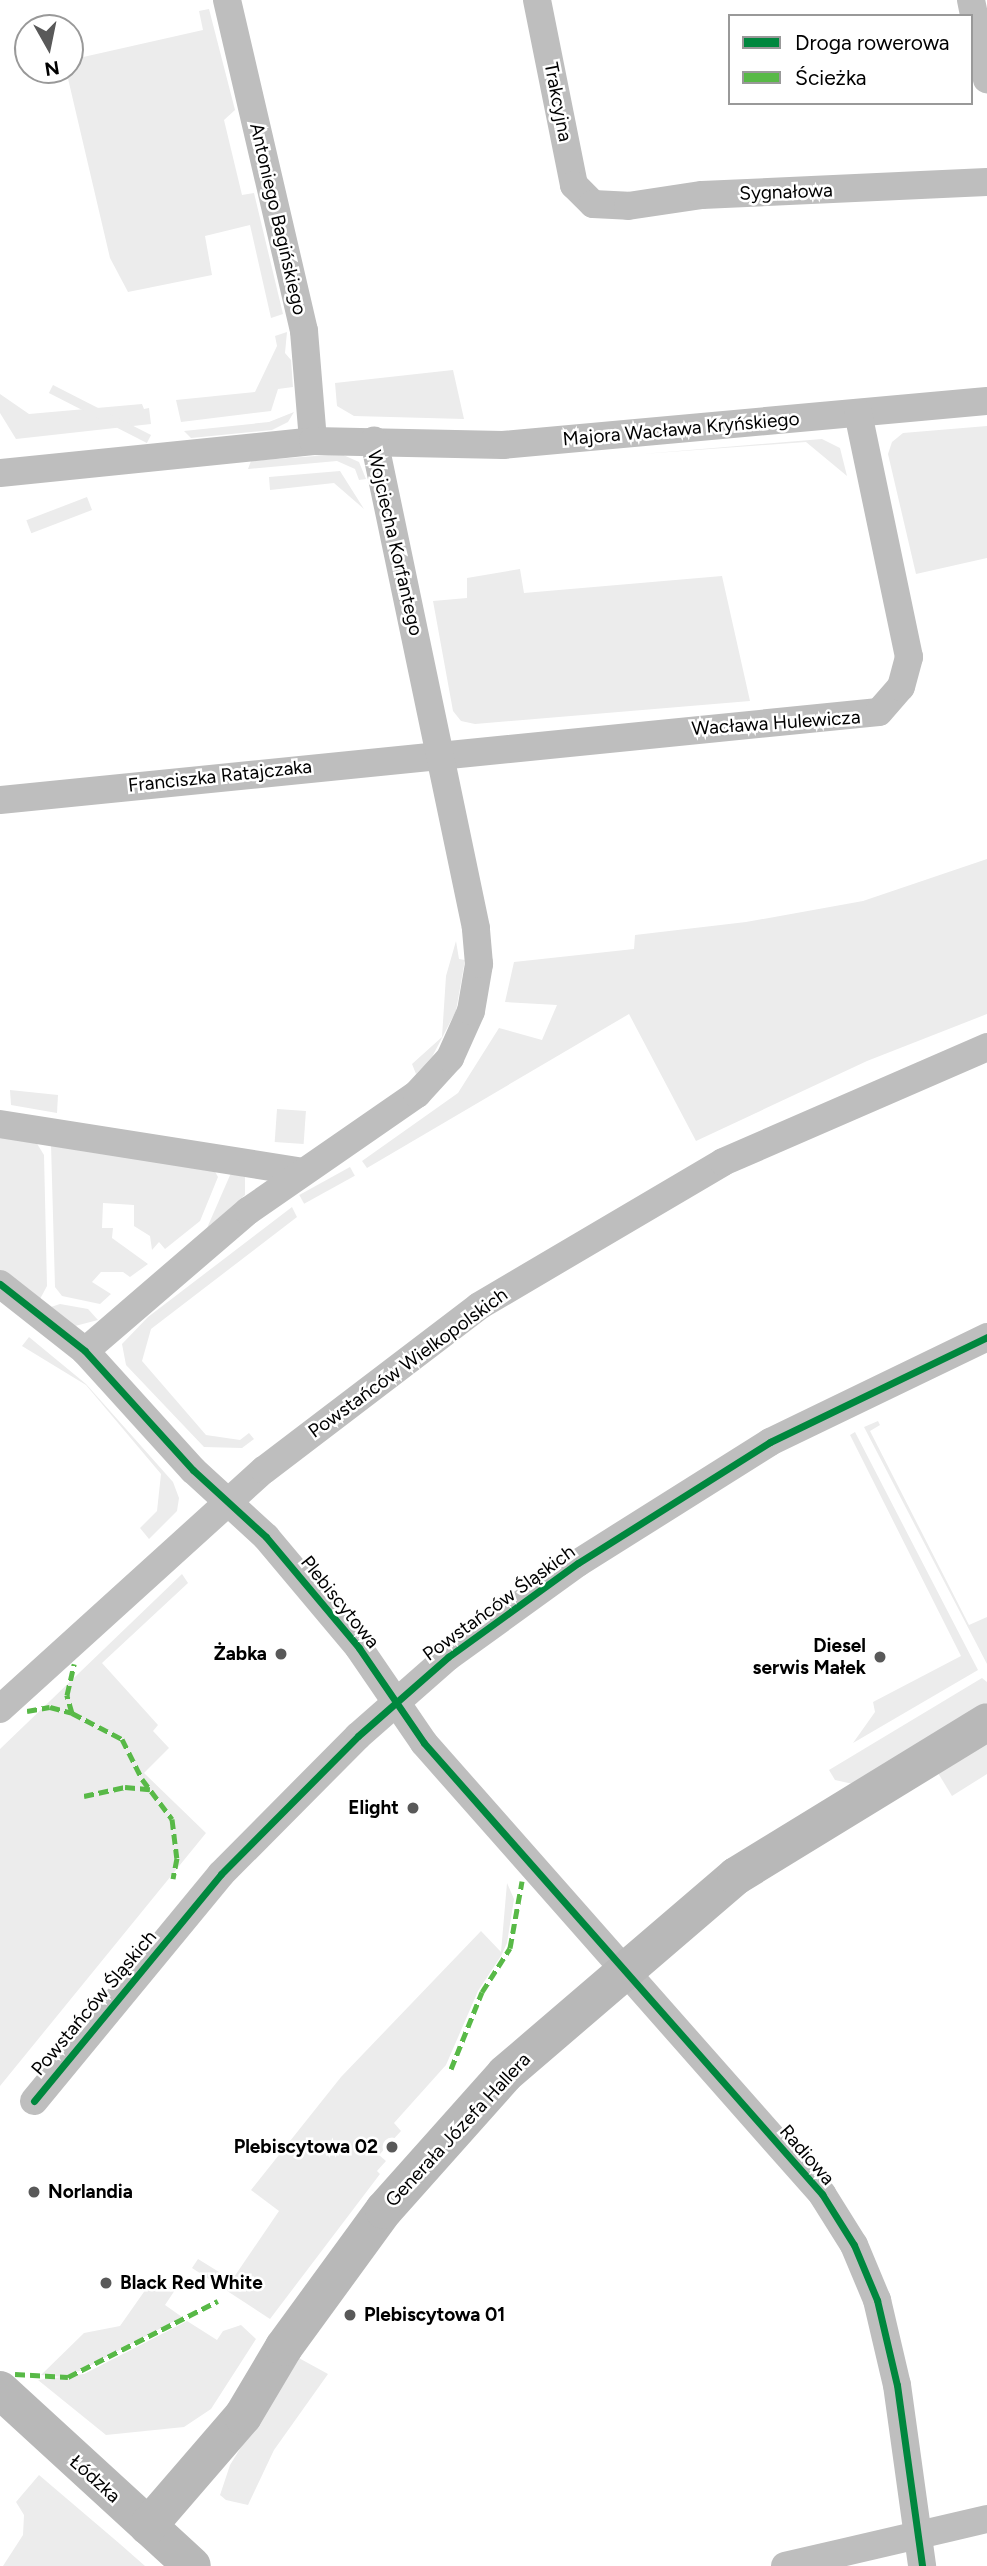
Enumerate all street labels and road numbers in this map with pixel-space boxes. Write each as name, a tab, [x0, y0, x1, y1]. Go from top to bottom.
street label: Trakcyjna	[539, 60, 577, 144]
street label: Antoniego Bagińskiego	[245, 121, 311, 317]
street label: Sygnałowa	[739, 179, 833, 205]
street label: Majora Wacława Kryńskiego	[562, 407, 800, 451]
street label: Wojciecha Korfantego	[363, 448, 427, 638]
street label: Wacława Hulewicza	[691, 706, 861, 740]
street label: Franciszka Ratajczaka	[127, 755, 313, 797]
street label: Powstańców Wielkopolskich	[304, 1283, 512, 1443]
street label: Powstańców Śląskich	[419, 1540, 579, 1666]
street label: Plebiscytowa	[296, 1551, 384, 1653]
street label: Powstańców Śląskich	[27, 1926, 161, 2080]
street label: Generała Józefa Hallera	[381, 2048, 535, 2212]
street label: Radiowa	[775, 2120, 839, 2190]
street label: Łódzka	[65, 2450, 125, 2508]

